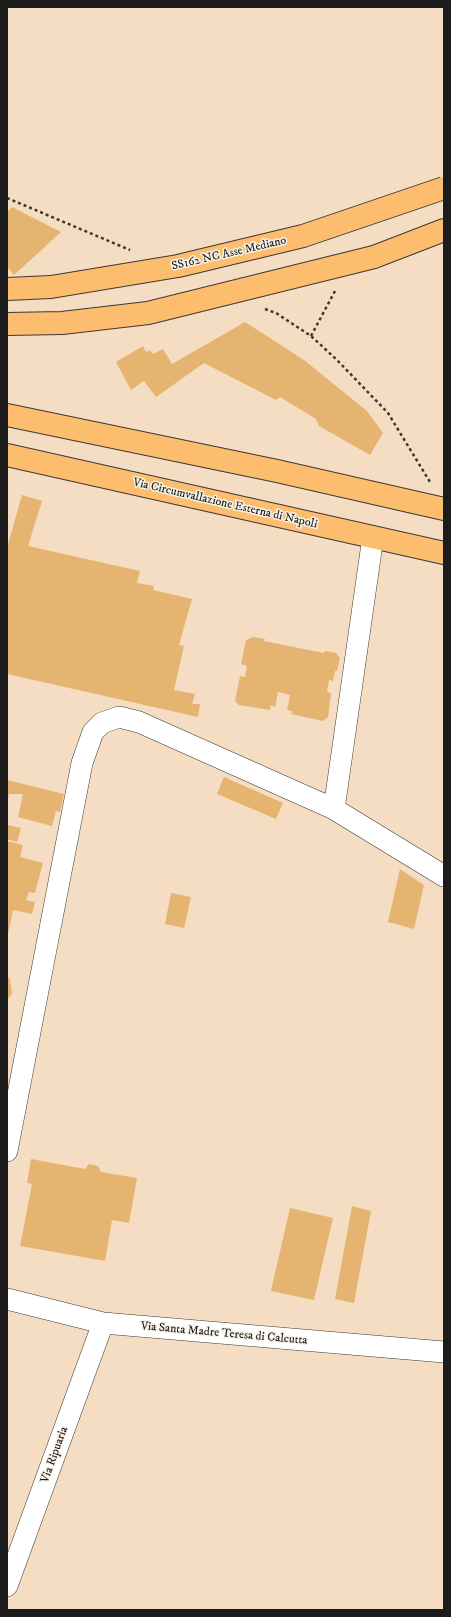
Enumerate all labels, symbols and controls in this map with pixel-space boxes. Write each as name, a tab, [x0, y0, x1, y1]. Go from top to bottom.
street label: SS162 NC Asse Mediano	[170, 234, 288, 274]
street label: Via Circumvallazione Esterna di Napoli	[131, 476, 319, 532]
street label: Via Santa Madre Teresa di Calcutta	[140, 1320, 308, 1348]
street label: Via Ripuaria	[38, 1425, 72, 1485]

